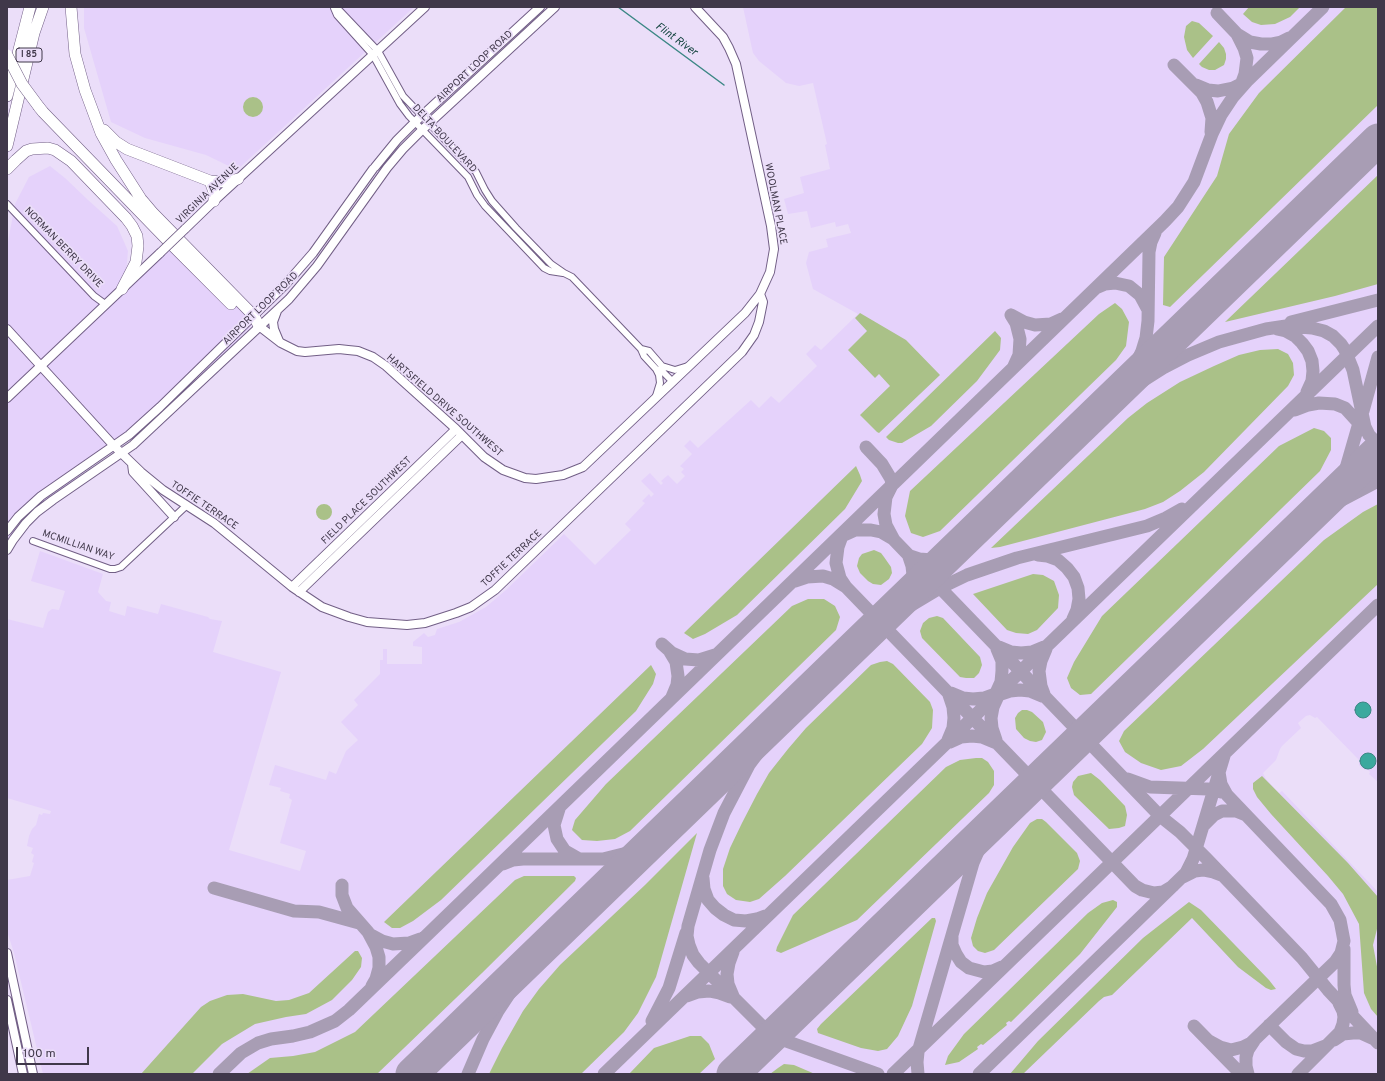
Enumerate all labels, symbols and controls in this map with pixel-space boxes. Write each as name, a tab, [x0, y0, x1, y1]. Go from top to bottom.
water label: Flint River	[652, 20, 700, 60]
street label: AIRPORT LOOP ROAD	[434, 29, 516, 105]
road number: I 85	[16, 48, 42, 62]
street label: DELTA BOULEVARD	[409, 102, 479, 176]
street label: VIRGINIA AVENUE	[174, 161, 242, 227]
street label: WOOLMAN PLACE	[761, 162, 789, 246]
street label: NORMAN BERRY DRIVE	[21, 205, 105, 291]
street label: AIRPORT LOOP ROAD	[221, 270, 301, 348]
street label: HARTSFIELD DRIVE SOUTHWEST	[383, 352, 505, 460]
street label: FIELD PLACE SOUTHWEST	[319, 455, 415, 547]
street label: TOFFIE TERRACE	[168, 479, 240, 533]
street label: MCMILLIAN WAY	[40, 528, 116, 564]
street label: TOFFIE TERRACE	[479, 528, 545, 590]
scale bar	[18, 1039, 91, 1065]
text: 100 m	[23, 1046, 56, 1062]

